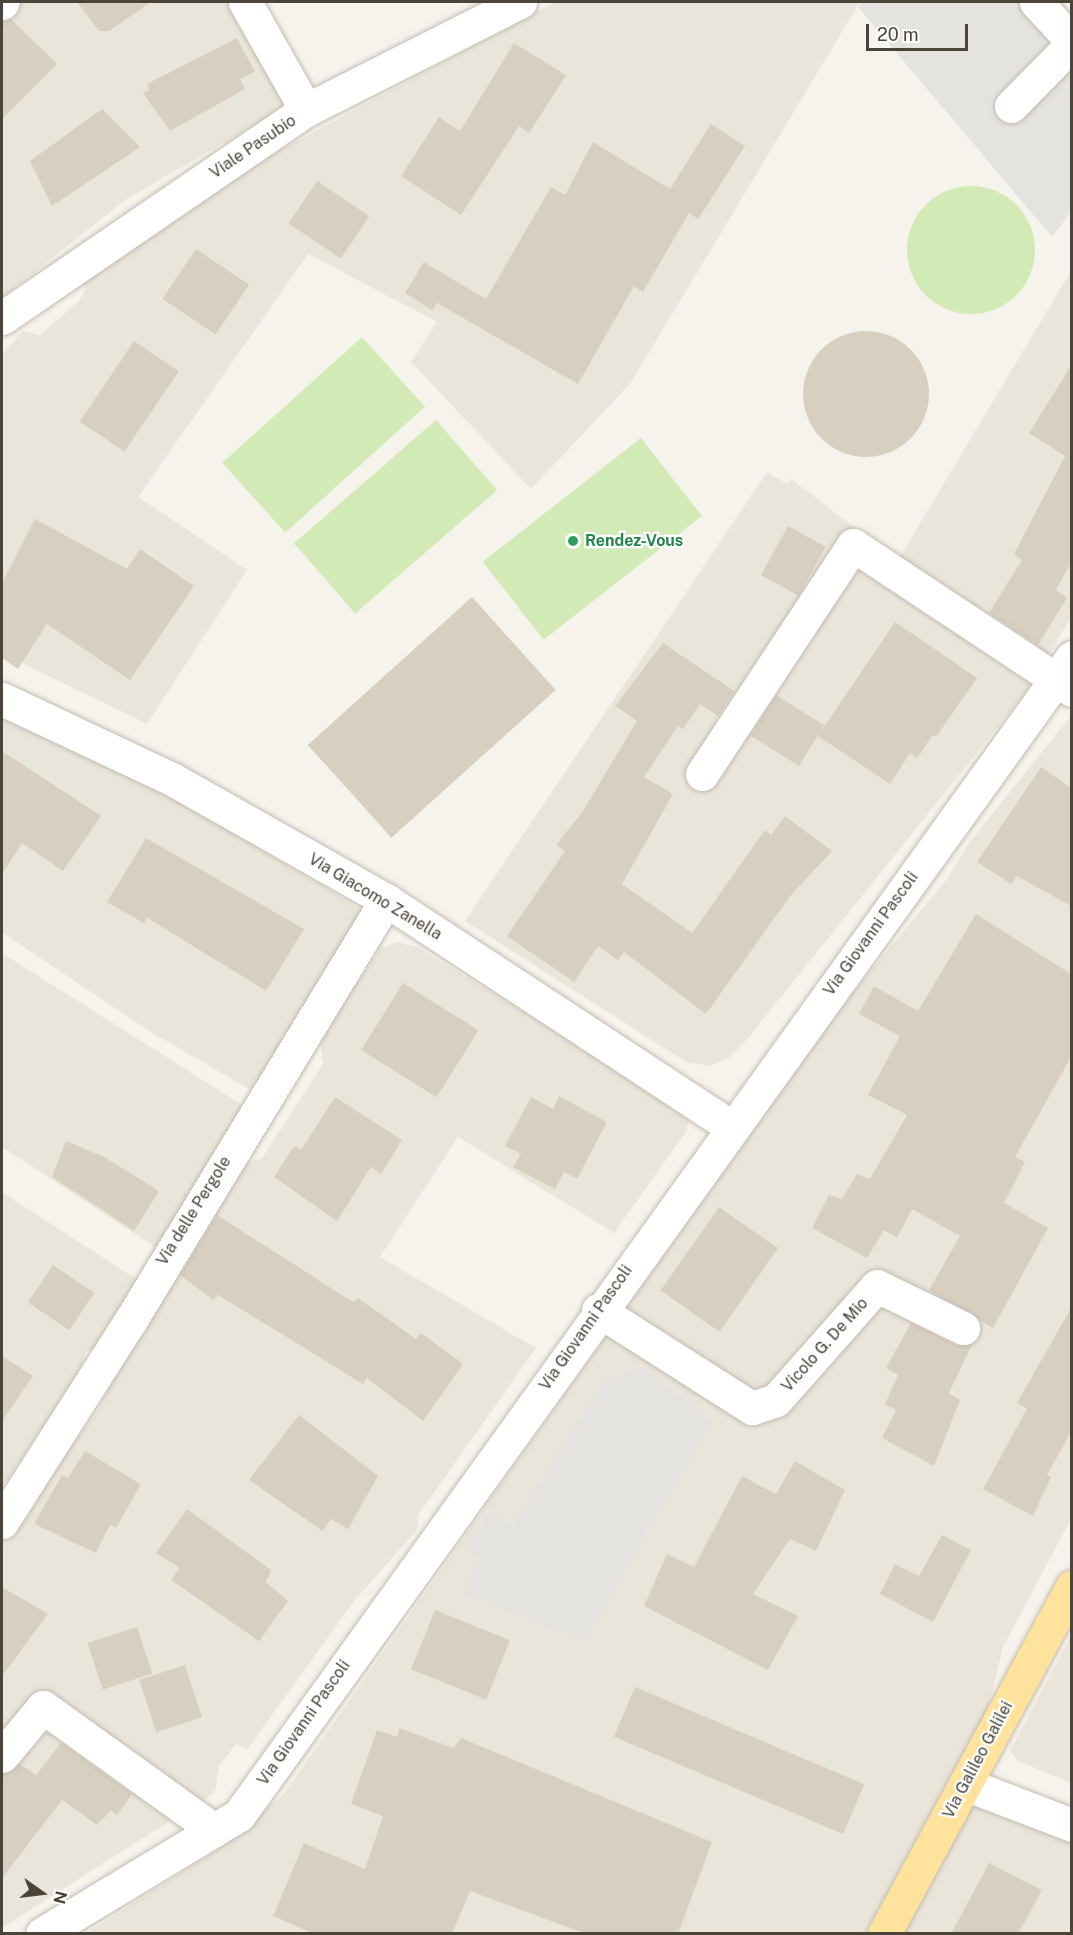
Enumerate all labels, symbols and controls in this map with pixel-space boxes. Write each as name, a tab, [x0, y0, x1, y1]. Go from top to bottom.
scale bar	[869, 12, 971, 50]
text: 20 m	[877, 24, 919, 45]
street label: Viale Pasubio	[206, 111, 300, 183]
place label: Rendez-Vous	[585, 531, 683, 551]
marker: Rendez-Vous	[566, 534, 580, 548]
street label: Via Giacomo Zanella	[305, 850, 445, 944]
street label: Via Giovanni Pascoli	[820, 868, 922, 1000]
street label: Via delle Pergole	[153, 1153, 235, 1269]
street label: Via Giovanni Pascoli	[536, 1262, 636, 1394]
street label: Vicolo G. De Mio	[778, 1294, 872, 1396]
street label: Via Giovanni Pascoli	[254, 1657, 354, 1789]
street label: Via Galileo Galilei	[939, 1698, 1017, 1822]
north arrow	[12, 1863, 72, 1923]
text: N	[49, 1889, 71, 1906]

